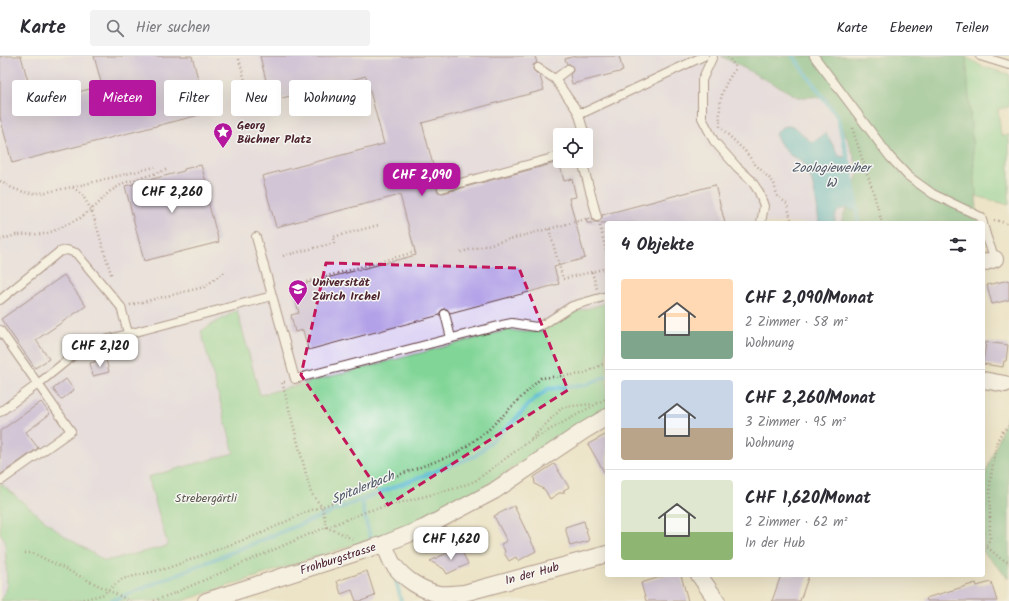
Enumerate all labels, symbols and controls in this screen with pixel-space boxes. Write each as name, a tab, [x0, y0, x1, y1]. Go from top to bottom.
search box	[90, 10, 370, 46]
text: Karte	[20, 13, 66, 43]
text: Hier suchen	[136, 16, 210, 40]
icon: search	[104, 17, 126, 39]
text: Karte	[836, 17, 868, 39]
text: Ebenen	[890, 17, 933, 39]
text: Teilen	[955, 17, 989, 39]
chip: Kaufen	[12, 80, 81, 116]
chip: Mieten	[89, 80, 156, 116]
chip: Filter	[164, 80, 223, 116]
chip: Neu	[231, 80, 281, 116]
chip: Wohnung	[289, 80, 371, 116]
place label: Georg Büchner Platz	[237, 116, 312, 149]
place icon: Georg Büchner Platz	[212, 121, 234, 149]
map controls	[553, 128, 593, 168]
button: locate	[553, 128, 593, 168]
water label: Zoologieweiher W	[792, 158, 873, 194]
pin: CHF 2,090	[376, 163, 468, 197]
text: CHF 2,090	[392, 165, 452, 186]
pin: CHF 2,260	[126, 180, 218, 214]
text: CHF 2,260	[142, 182, 202, 203]
text: 4 Objekte	[621, 232, 694, 259]
icon: filters	[947, 234, 969, 256]
place label: Universität Zürich Irchel	[312, 273, 381, 306]
school or university icon: Universität Zürich Irchel	[287, 278, 309, 306]
text: CHF 2,090/Monat	[745, 285, 874, 312]
icon: home	[653, 295, 701, 343]
text: 2 Zimmer · 58 m²	[745, 312, 848, 333]
text: Wohnung	[745, 333, 794, 354]
pin: CHF 2,120	[54, 334, 146, 368]
text: CHF 2,120	[71, 336, 129, 357]
text: CHF 2,260/Monat	[745, 385, 876, 412]
icon: home	[653, 396, 701, 444]
text: 3 Zimmer · 95 m²	[745, 412, 846, 433]
text: Wohnung	[745, 433, 794, 454]
water label: Spitalerbach	[328, 465, 399, 510]
text: CHF 1,620/Monat	[745, 485, 871, 512]
park label: Strebergärtli	[175, 489, 238, 508]
icon: home	[653, 496, 701, 544]
text: 2 Zimmer · 62 m²	[745, 512, 848, 533]
pin: CHF 1,620	[405, 527, 497, 561]
text: CHF 1,620	[422, 529, 480, 550]
text: In der Hub	[745, 533, 805, 554]
street label: Frohburgstrasse	[298, 538, 379, 580]
street label: In der Hub	[503, 557, 562, 590]

